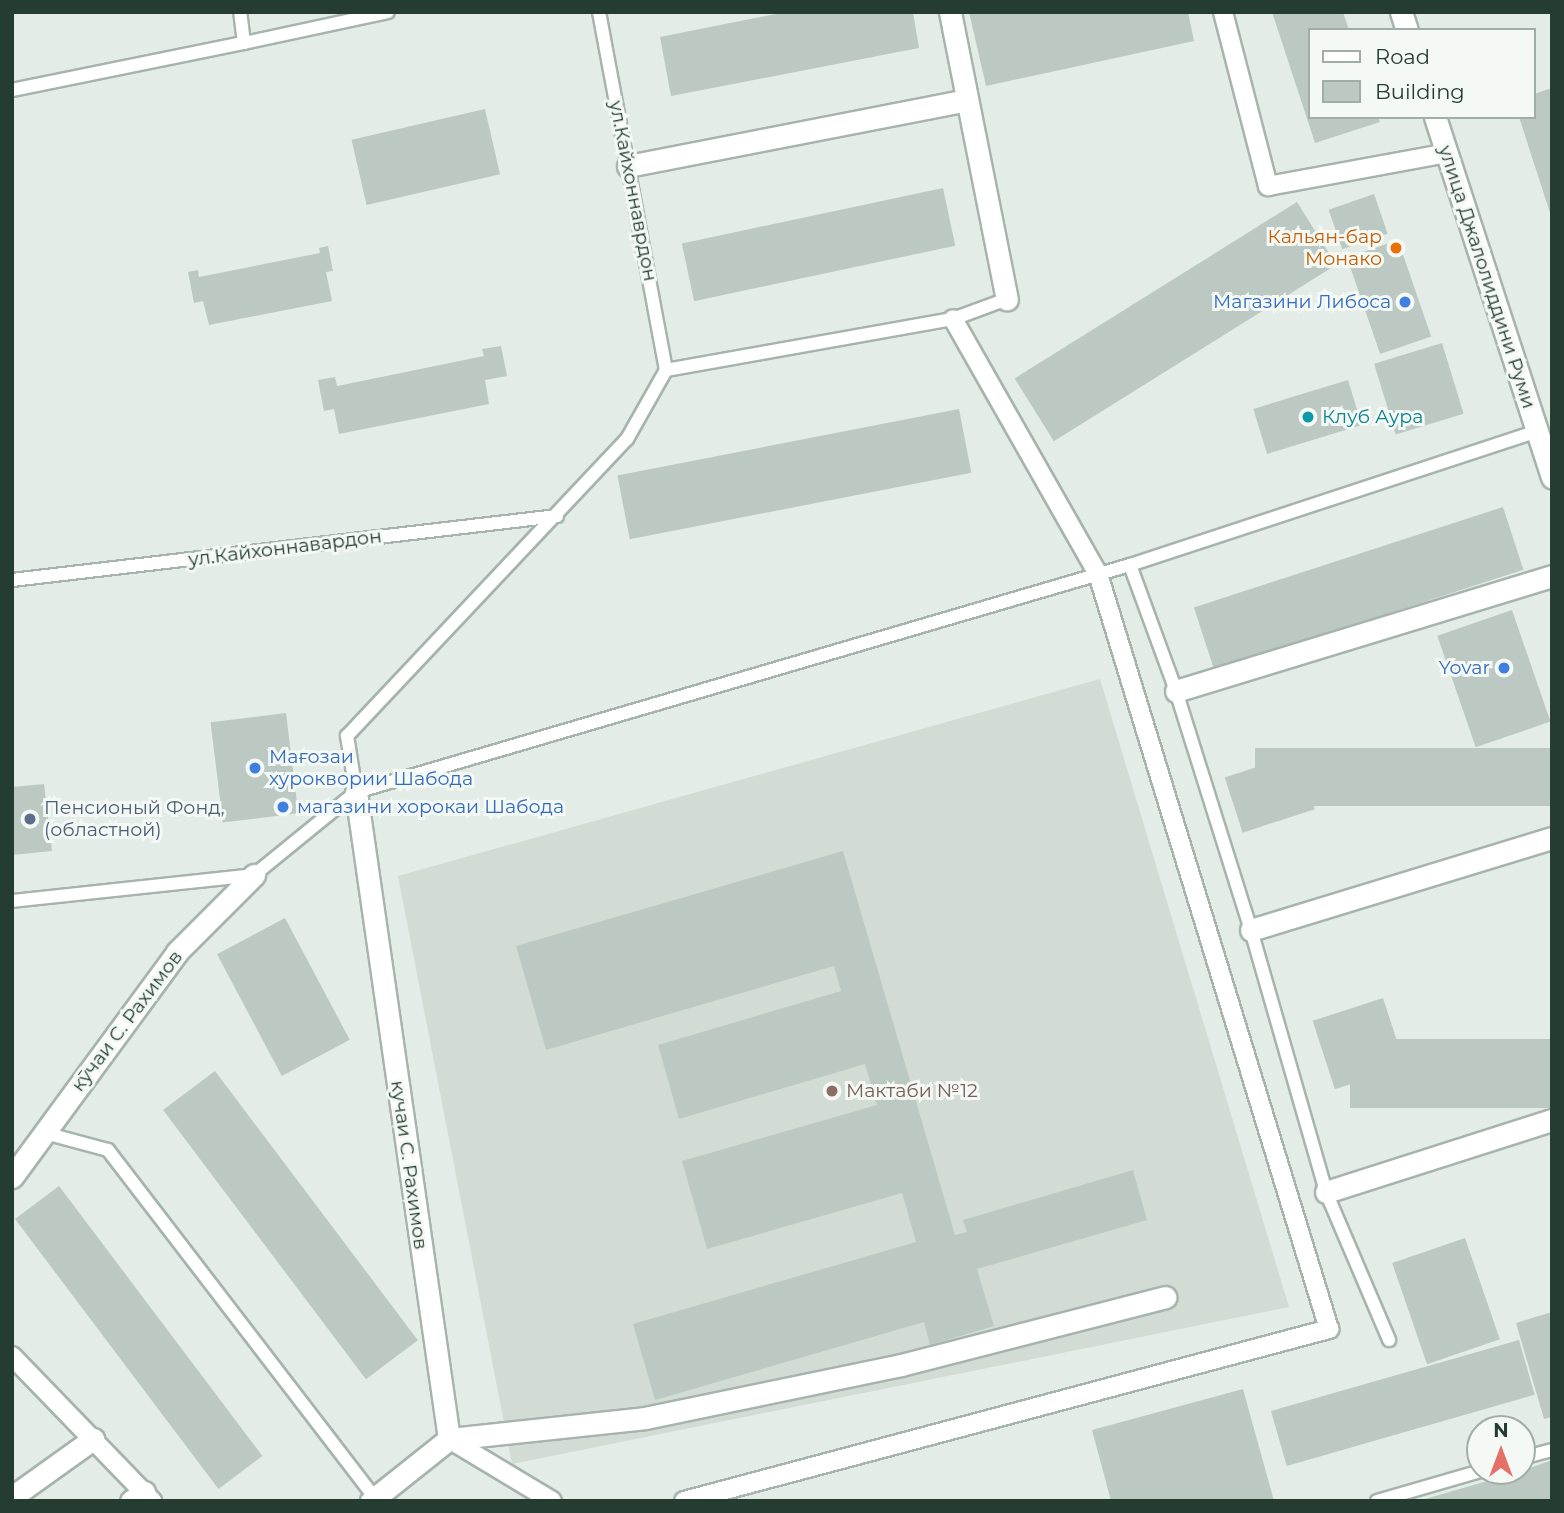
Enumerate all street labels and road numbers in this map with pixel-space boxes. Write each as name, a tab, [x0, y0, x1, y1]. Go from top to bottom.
street label: ул.Кайхоннаврдон	[604, 99, 662, 283]
street label: улица Джалолиддини Руми	[1434, 143, 1540, 411]
street label: ул.Кайхоннавардон	[187, 525, 383, 571]
street label: кӯчаи С. Рахимов	[67, 946, 187, 1096]
street label: кучаи С. Рахимов	[386, 1079, 432, 1251]

